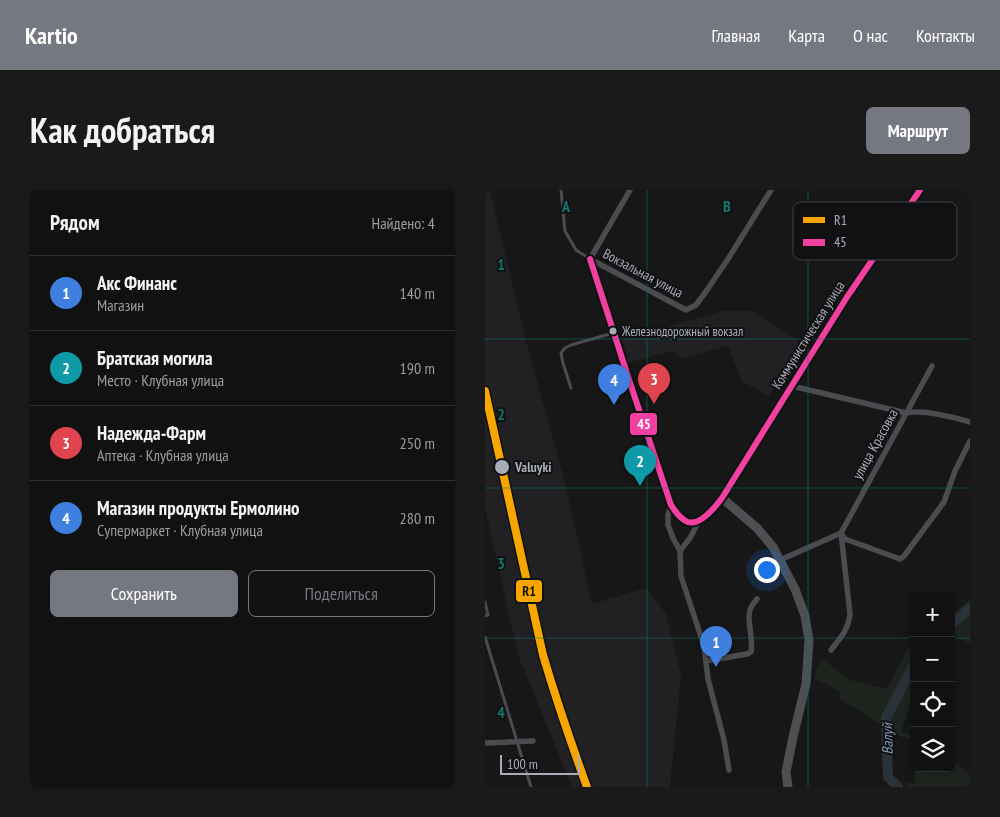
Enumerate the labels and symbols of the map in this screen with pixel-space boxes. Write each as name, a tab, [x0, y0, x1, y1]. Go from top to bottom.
text: A	[561, 196, 571, 216]
text: B	[723, 196, 731, 216]
legend	[793, 202, 957, 260]
text: R1	[834, 211, 847, 229]
text: 45	[834, 233, 847, 251]
street label: Вокзальная улица	[600, 244, 686, 302]
text: 1	[497, 254, 505, 274]
street label: Коммунистическая улица	[767, 278, 849, 392]
place label: Железнодорожный вокзал	[621, 323, 743, 340]
marker: Железнодорожный вокзал	[608, 326, 618, 336]
pin: 3	[638, 363, 670, 404]
pin: 4	[598, 364, 630, 405]
text: 2	[497, 404, 505, 424]
street label: улица Красовка	[848, 406, 902, 482]
line badge: 45	[629, 412, 658, 436]
text: 45	[637, 415, 651, 433]
pin: 2	[624, 445, 656, 486]
marker: Valuyki	[493, 458, 511, 476]
place label: Valuyki	[514, 458, 551, 476]
text: 3	[497, 553, 505, 573]
your location	[754, 557, 780, 583]
line badge: R1	[515, 579, 543, 603]
text: R1	[522, 582, 536, 600]
pin: 1	[700, 626, 732, 667]
text: 4	[497, 702, 505, 722]
water label: Валуй	[877, 722, 897, 755]
scale bar	[500, 752, 580, 775]

